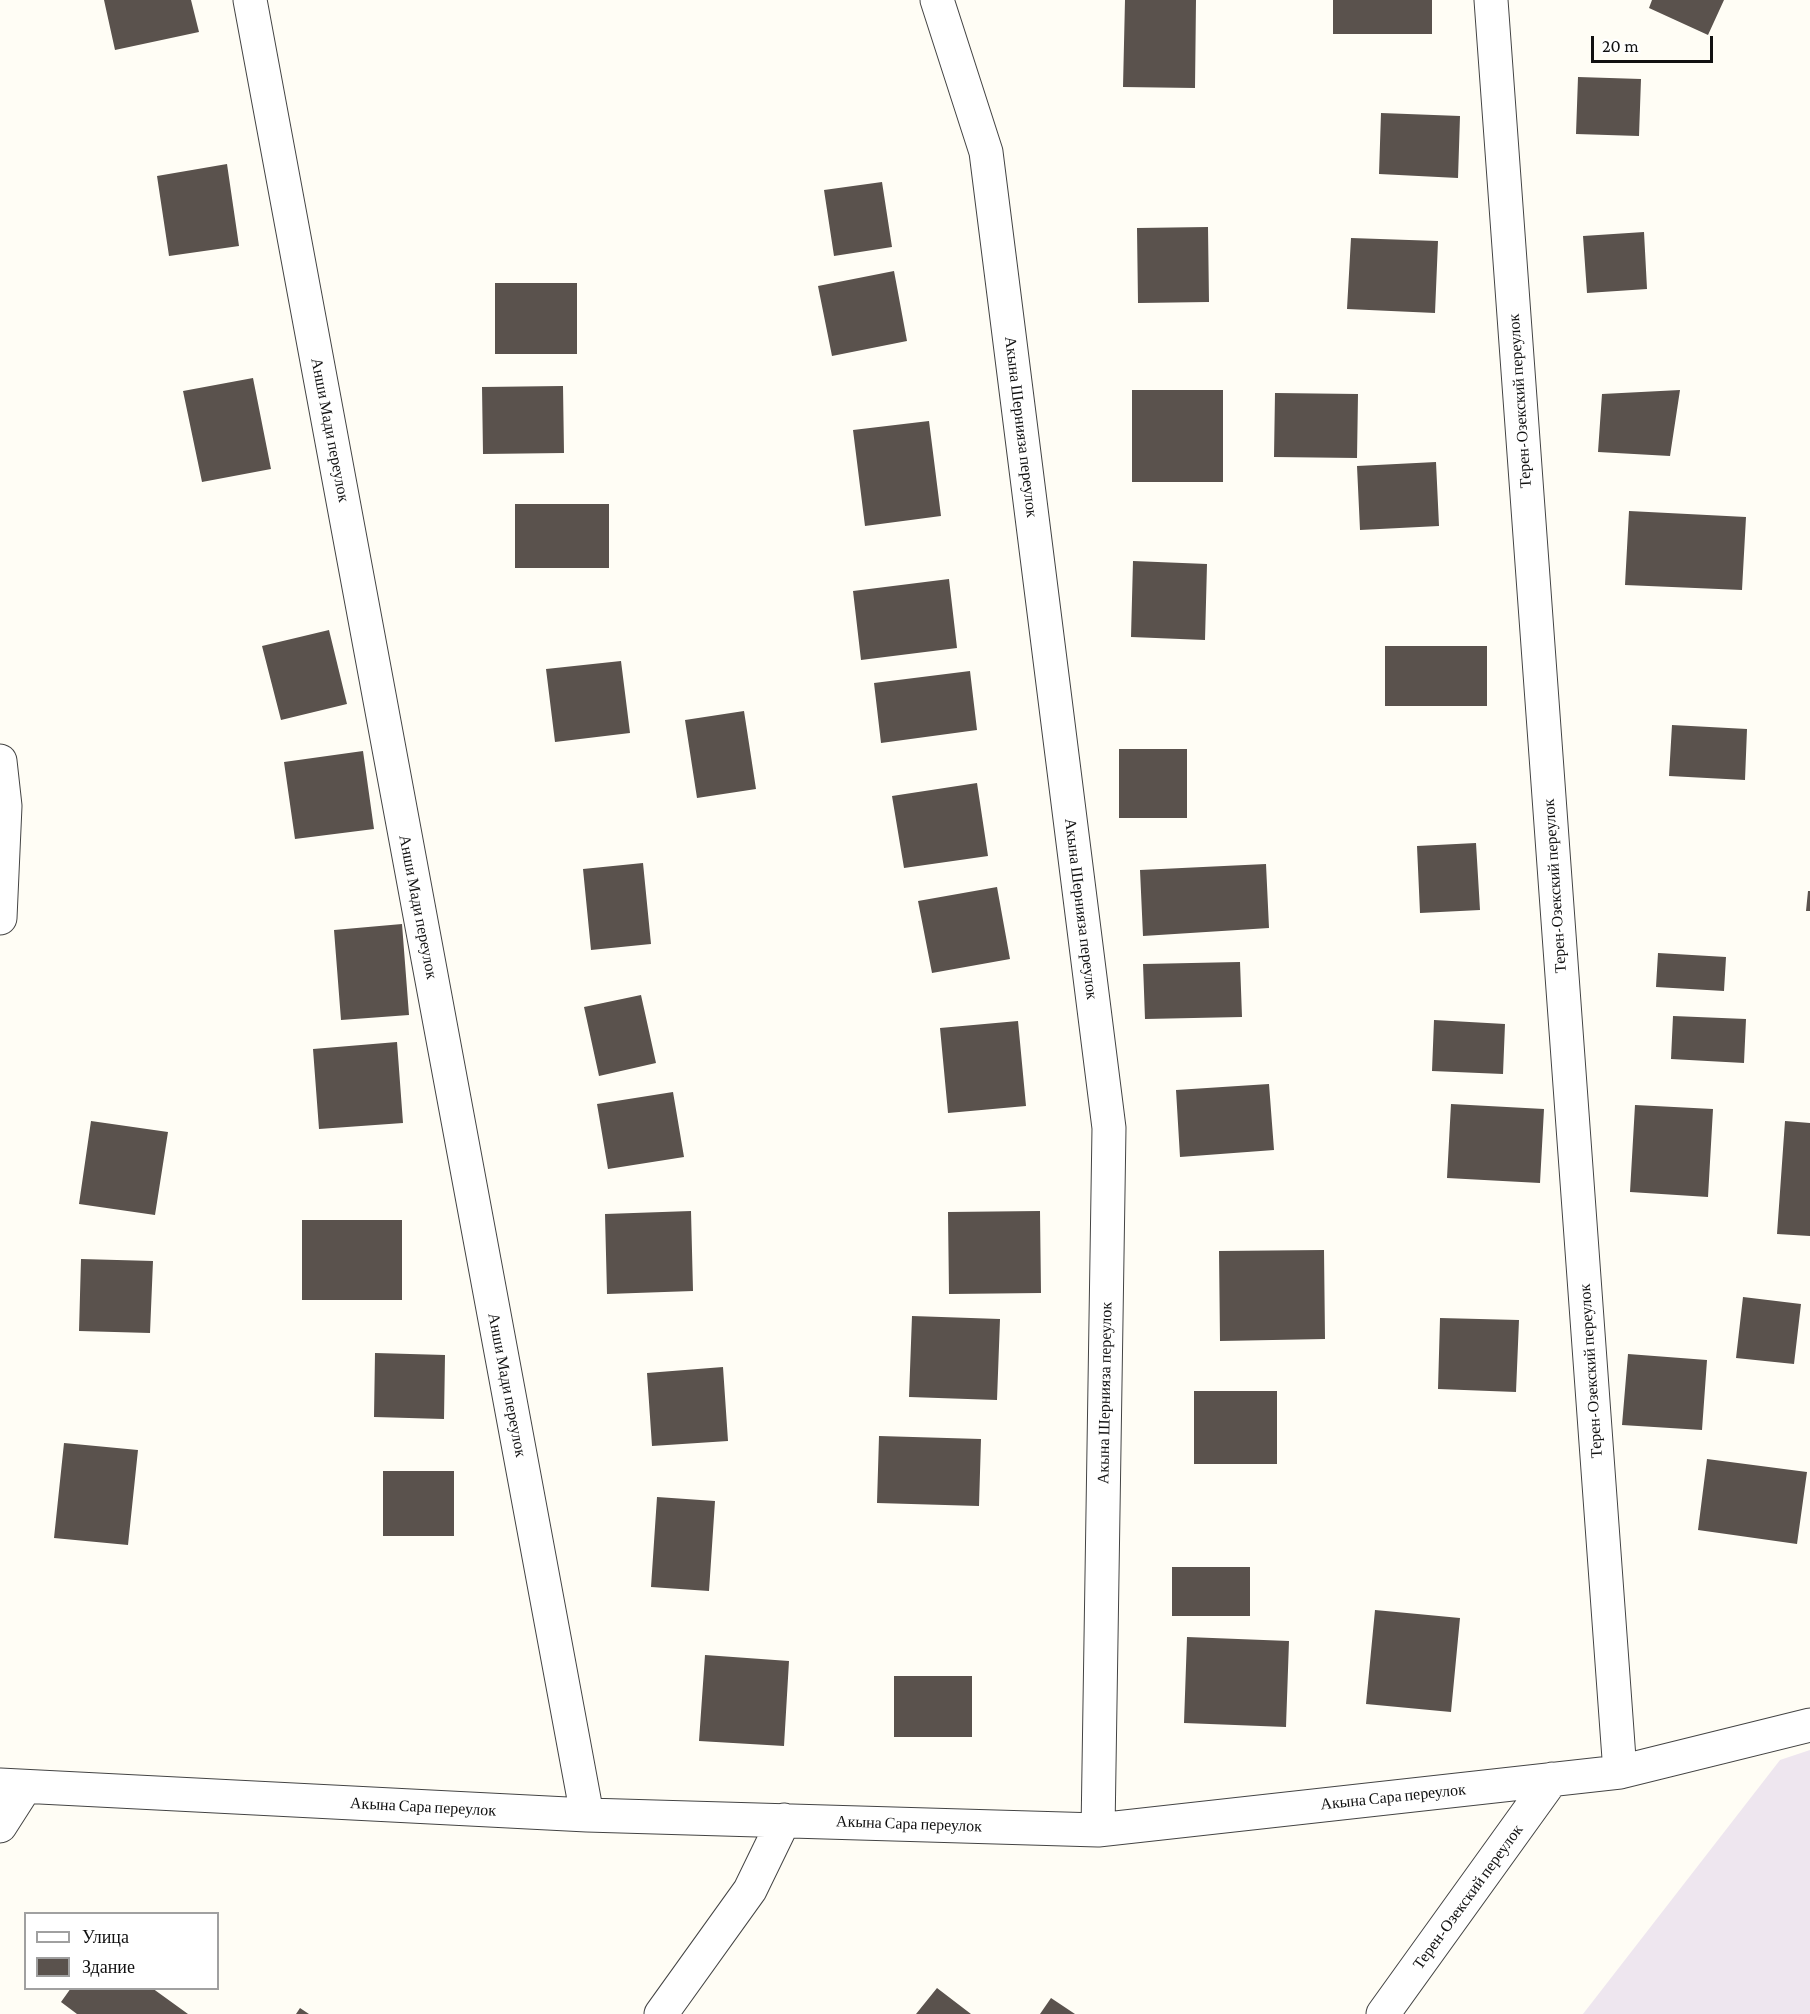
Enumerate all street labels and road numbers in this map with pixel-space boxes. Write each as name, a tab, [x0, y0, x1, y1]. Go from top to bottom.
street label: Терен-Озекский переулок	[1504, 313, 1536, 489]
street label: Акына Шернияза переулок	[1000, 335, 1042, 519]
street label: Анши Мади переулок	[307, 356, 353, 504]
street label: Терен-Озекский переулок	[1539, 798, 1571, 974]
street label: Акына Шернияза переулок	[1060, 817, 1102, 1001]
street label: Анши Мади переулок	[395, 833, 441, 981]
street label: Терен-Озекский переулок	[1575, 1283, 1607, 1459]
street label: Акына Шернияза переулок	[1094, 1302, 1116, 1484]
street label: Анши Мади переулок	[484, 1311, 530, 1459]
street label: Акына Сара переулок	[1319, 1780, 1467, 1814]
street label: Акына Сара переулок	[350, 1794, 496, 1820]
street label: Акына Сара переулок	[836, 1812, 982, 1836]
street label: Терен-Озекский переулок	[1409, 1821, 1527, 1973]

